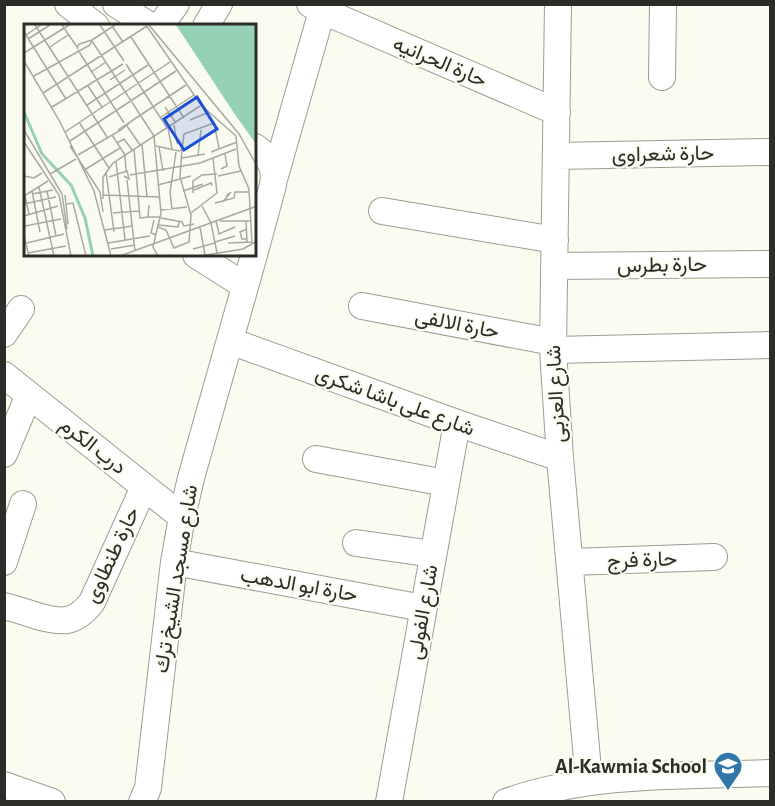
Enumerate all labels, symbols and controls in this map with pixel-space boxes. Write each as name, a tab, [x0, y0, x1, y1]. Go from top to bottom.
inset map	[24, 24, 256, 256]
street label: حارة الحرانيه	[389, 33, 490, 93]
street label: حارة شعراوى	[612, 143, 715, 167]
street label: حارة بطرس	[617, 254, 707, 278]
street label: حارة الالفى	[413, 306, 501, 344]
street label: شارع العزبى	[543, 344, 572, 443]
street label: شارع على باشا شكرى	[312, 362, 477, 442]
street label: درب الكرم	[54, 414, 130, 481]
street label: شارع مسجد الشيخ ترك	[151, 483, 204, 675]
street label: حارة طنطاوى	[81, 504, 145, 607]
street label: حارة فرج	[607, 548, 678, 575]
street label: شارع الفولى	[404, 563, 445, 662]
street label: حارة ابو الدهب	[239, 564, 359, 608]
school or university icon: Al-Kawmia School	[712, 750, 744, 792]
place label: Al-Kawmia School	[555, 756, 707, 777]

